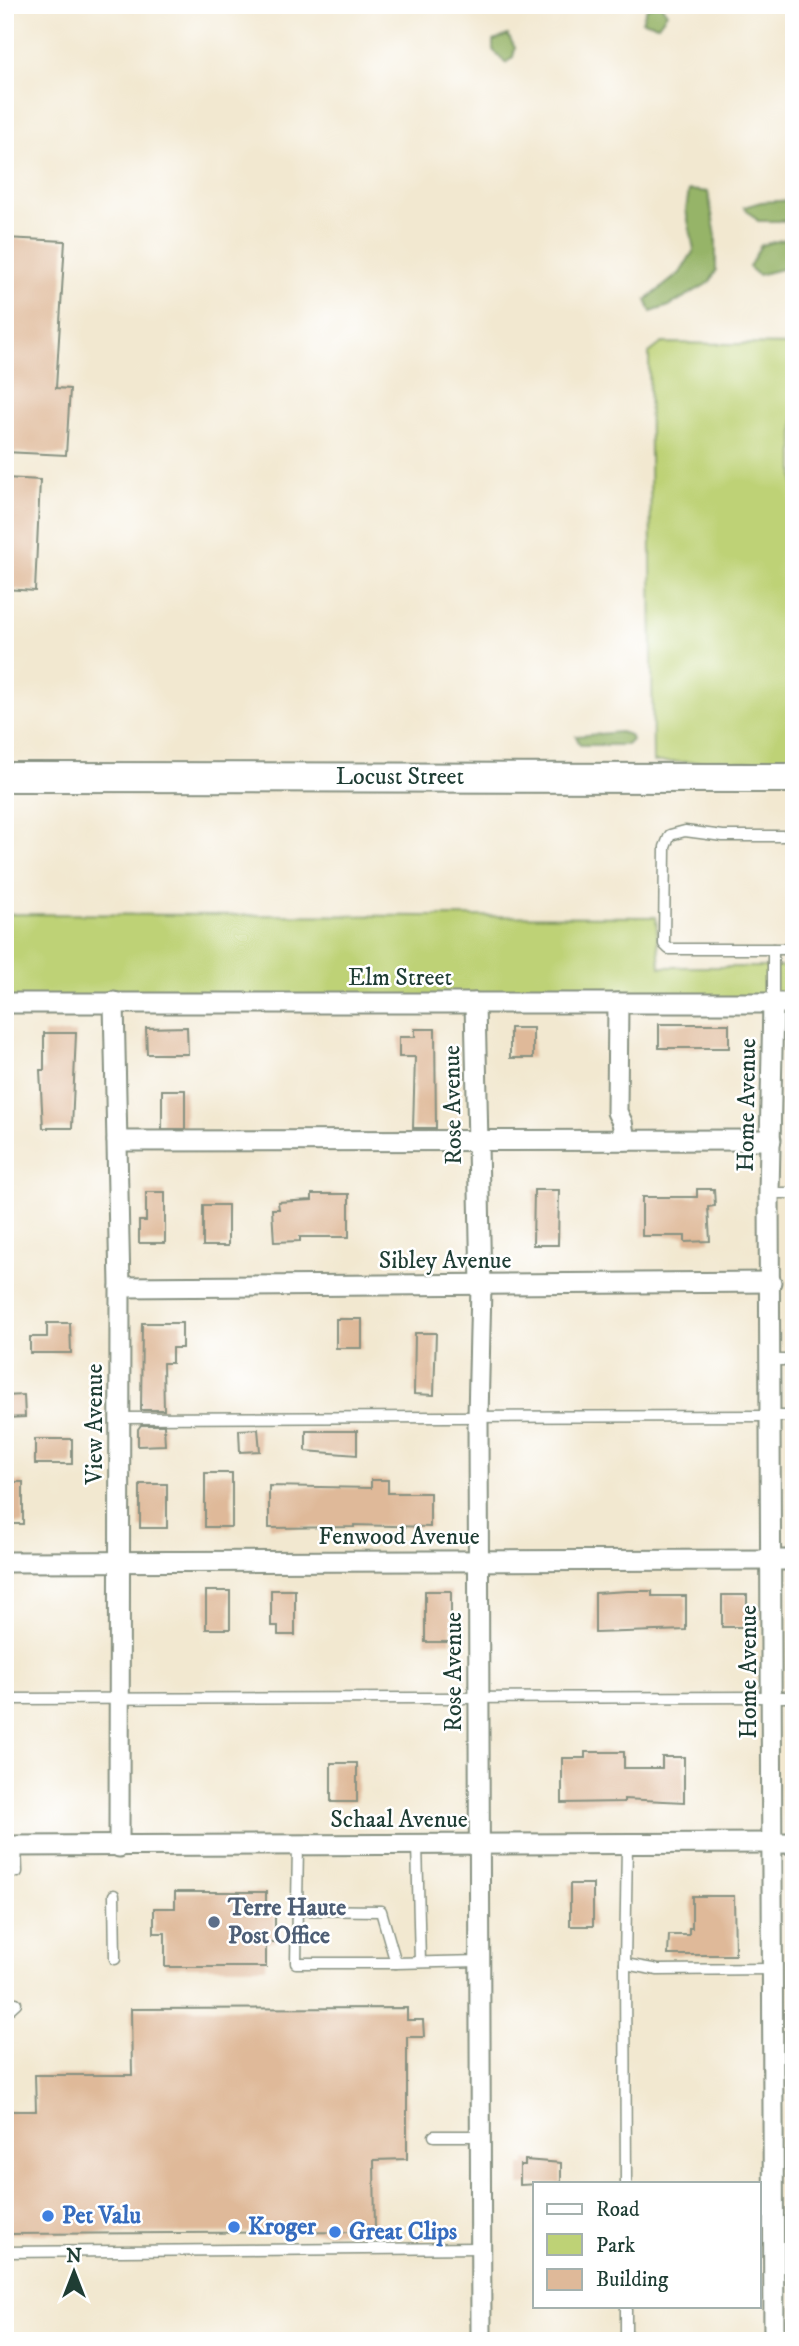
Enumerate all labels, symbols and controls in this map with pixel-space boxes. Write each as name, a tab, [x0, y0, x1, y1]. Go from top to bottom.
street label: Locust Street	[336, 762, 465, 792]
street label: Elm Street	[348, 963, 452, 993]
street label: Home Avenue	[731, 1038, 763, 1172]
street label: Rose Avenue	[437, 1045, 469, 1165]
street label: Sibley Avenue	[379, 1246, 511, 1276]
street label: View Avenue	[80, 1364, 110, 1485]
street label: Fenwood Avenue	[318, 1522, 480, 1552]
street label: Home Avenue	[734, 1605, 764, 1739]
street label: Rose Avenue	[439, 1612, 469, 1732]
street label: Schaal Avenue	[330, 1805, 468, 1835]
place label: Terre Haute Post Office	[227, 1893, 346, 1951]
marker: Terre Haute Post Office	[206, 1914, 222, 1930]
legend	[533, 2182, 760, 2308]
text: Road	[596, 2197, 640, 2223]
place label: Pet Valu	[62, 2201, 141, 2231]
marker: Pet Valu	[40, 2208, 56, 2224]
place label: Kroger	[248, 2212, 317, 2242]
place label: Great Clips	[349, 2217, 457, 2247]
marker: Kroger	[226, 2219, 242, 2235]
marker: Great Clips	[327, 2224, 343, 2240]
text: Park	[596, 2233, 636, 2259]
north arrow	[38, 2238, 108, 2308]
text: N	[66, 2245, 82, 2268]
text: Building	[596, 2267, 669, 2293]

